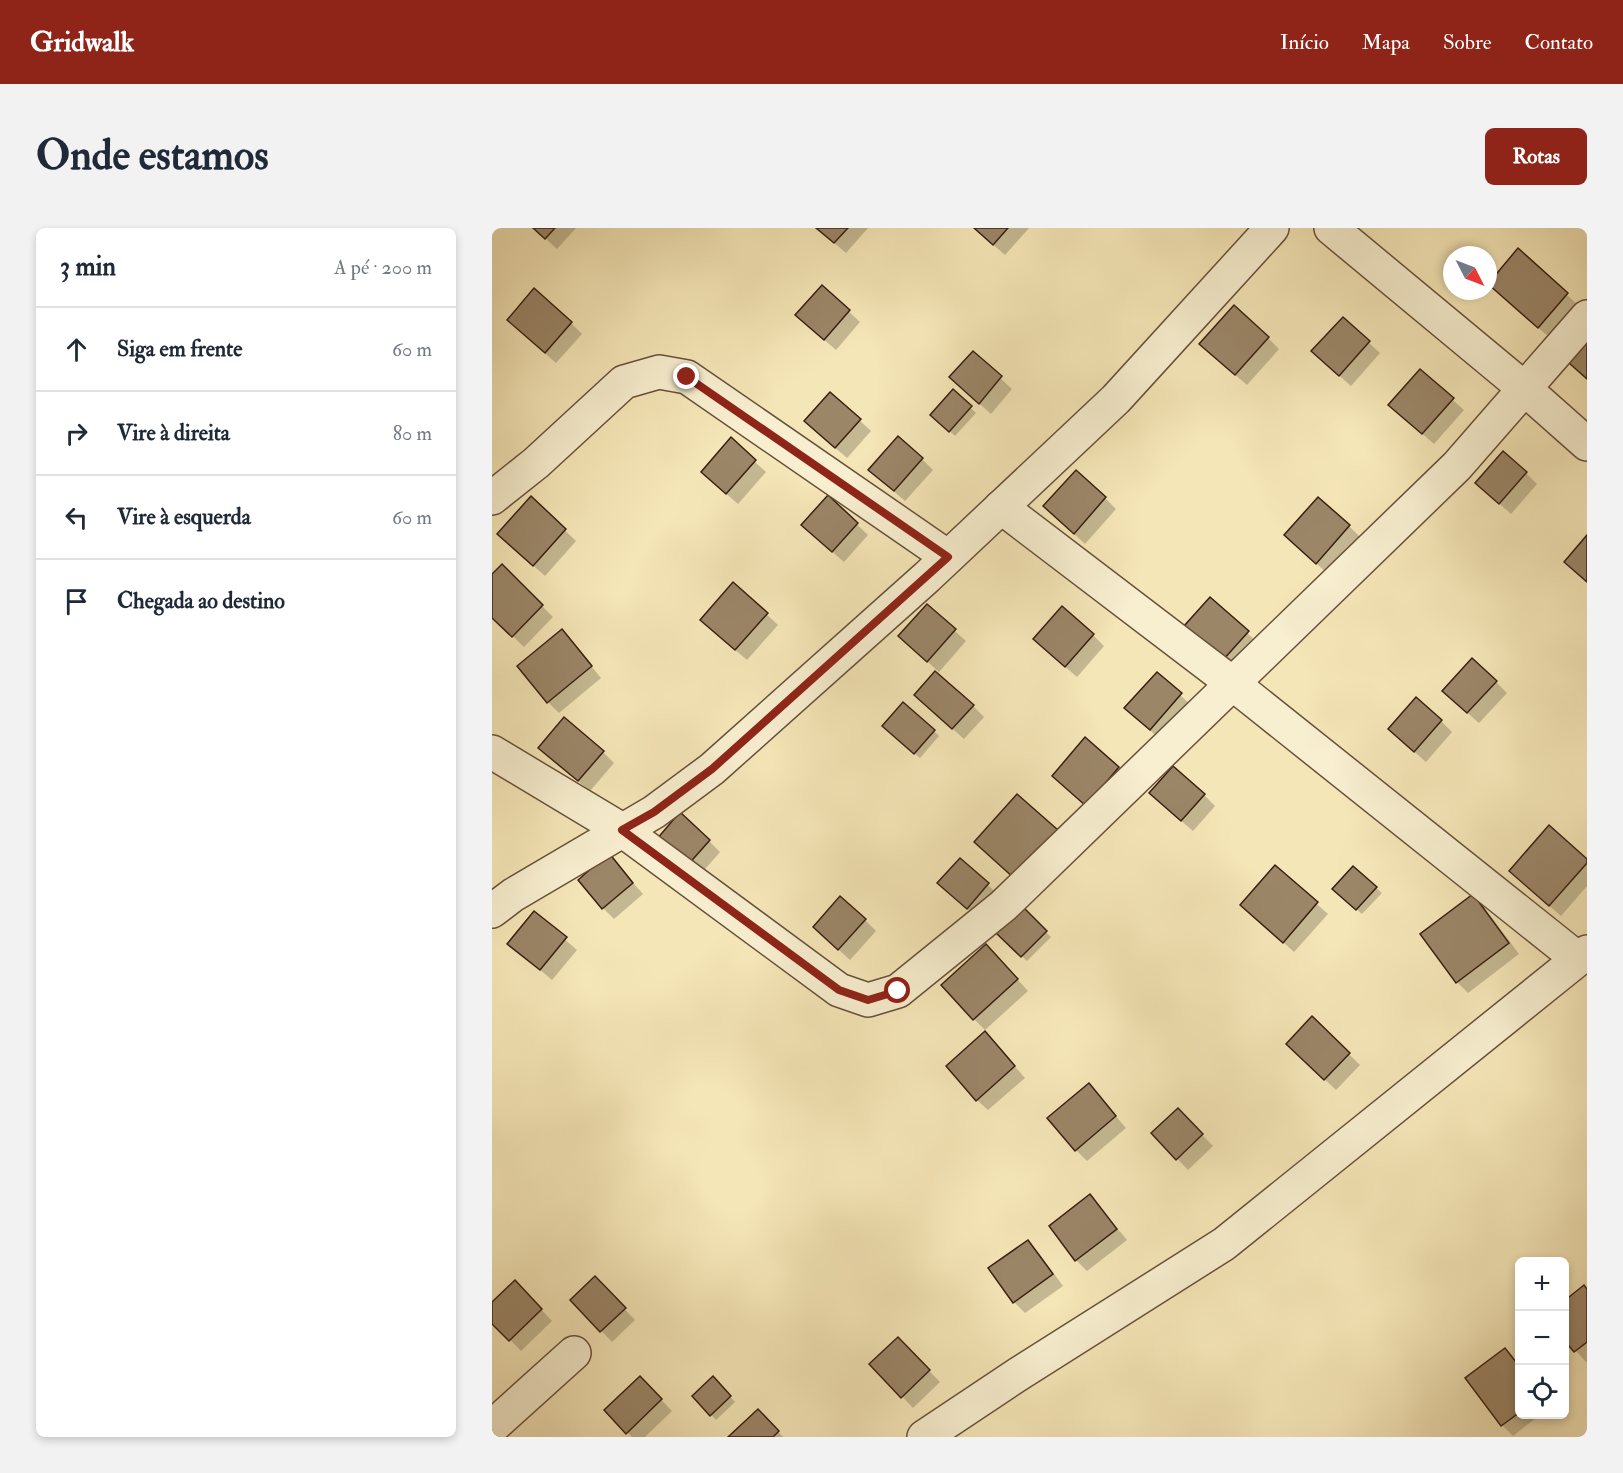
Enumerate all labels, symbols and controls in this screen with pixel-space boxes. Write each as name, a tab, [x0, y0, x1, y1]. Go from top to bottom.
text: Gridwalk	[30, 25, 134, 60]
text: Início	[1280, 29, 1329, 56]
text: Mapa	[1362, 29, 1410, 56]
text: Sobre	[1443, 29, 1492, 56]
text: Contato	[1525, 29, 1593, 56]
button: Rotas	[1485, 128, 1587, 185]
text: Onde estamos	[36, 130, 269, 182]
north arrow	[1443, 246, 1497, 300]
text: 3 min	[60, 251, 116, 283]
text: A pé · 200 m	[334, 255, 432, 280]
icon: ahead	[60, 333, 93, 366]
text: Siga em frente	[117, 335, 242, 363]
text: 60 m	[392, 337, 432, 362]
route end	[673, 363, 699, 389]
icon: right	[60, 417, 93, 450]
text: Vire à direita	[117, 419, 230, 447]
text: 80 m	[393, 421, 432, 446]
icon: left	[60, 501, 93, 534]
text: Vire à esquerda	[117, 503, 251, 531]
text: 60 m	[392, 505, 432, 530]
icon: arrive	[60, 585, 93, 618]
text: Chegada ao destino	[117, 587, 285, 615]
route start	[884, 977, 910, 1003]
map controls	[1515, 1257, 1569, 1419]
button: +	[1515, 1257, 1569, 1311]
button: −	[1515, 1311, 1569, 1365]
button: locate	[1515, 1365, 1569, 1419]

